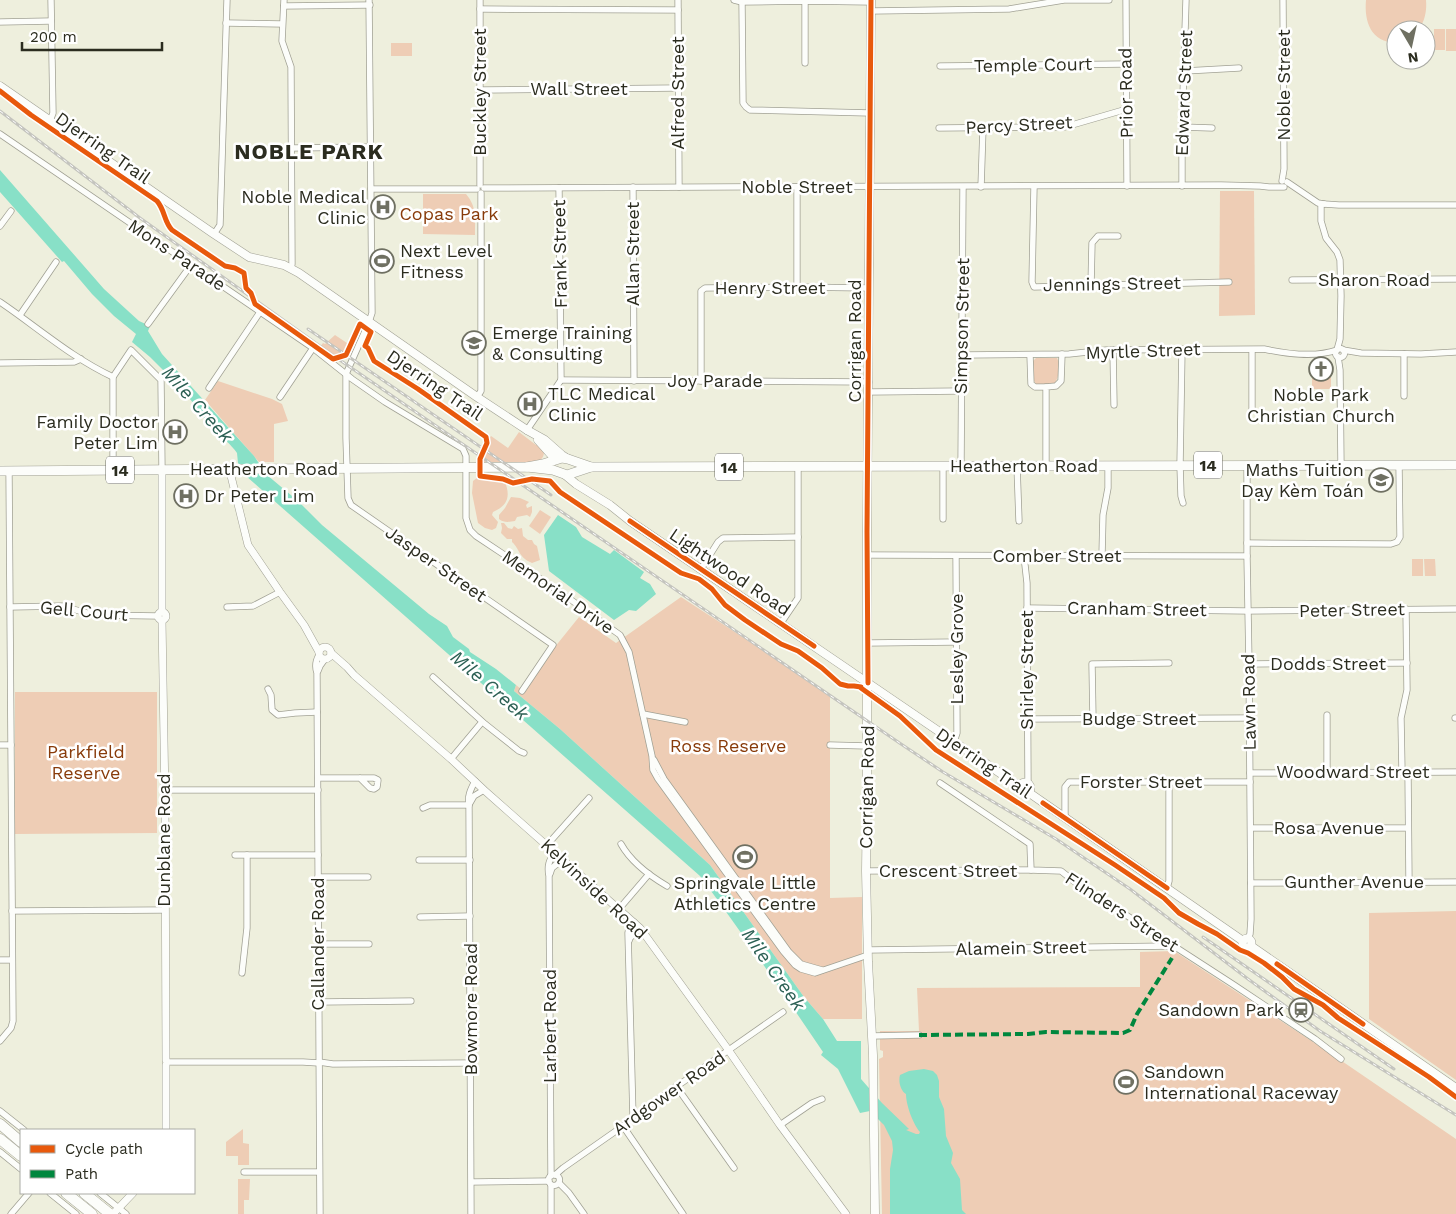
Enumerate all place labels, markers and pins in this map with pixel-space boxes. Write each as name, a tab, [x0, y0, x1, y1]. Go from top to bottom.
place label: Noble Medical Clinic	[241, 186, 366, 228]
hospital icon: Noble Medical Clinic	[370, 194, 396, 220]
place label: Next Level Fitness	[400, 240, 493, 282]
sports icon: Next Level Fitness	[369, 248, 395, 274]
place label: Emerge Training & Consulting	[492, 322, 632, 364]
school or university icon: Emerge Training & Consulting	[461, 330, 487, 356]
church icon: Noble Park Christian Church	[1308, 356, 1334, 382]
place label: TLC Medical Clinic	[548, 383, 656, 425]
place label: Noble Park Christian Church	[1247, 384, 1395, 426]
hospital icon: TLC Medical Clinic	[517, 391, 543, 417]
place label: Family Doctor Peter Lim	[36, 411, 158, 453]
hospital icon: Family Doctor Peter Lim	[162, 419, 188, 445]
place label: Maths Tuition Dạy Kèm Toán	[1241, 459, 1364, 501]
school or university icon: Maths Tuition Dạy Kèm Toán	[1368, 467, 1394, 493]
hospital icon: Dr Peter Lim	[173, 483, 199, 509]
place label: Dr Peter Lim	[204, 485, 315, 506]
sports icon: Springvale Little Athletics Centre	[732, 844, 758, 870]
place label: Springvale Little Athletics Centre	[674, 872, 816, 914]
station icon: Sandown Park	[1288, 997, 1314, 1023]
place label: Sandown Park	[1158, 999, 1284, 1020]
place label: Sandown International Raceway	[1144, 1061, 1339, 1103]
sports icon: Sandown International Raceway	[1113, 1069, 1139, 1095]

